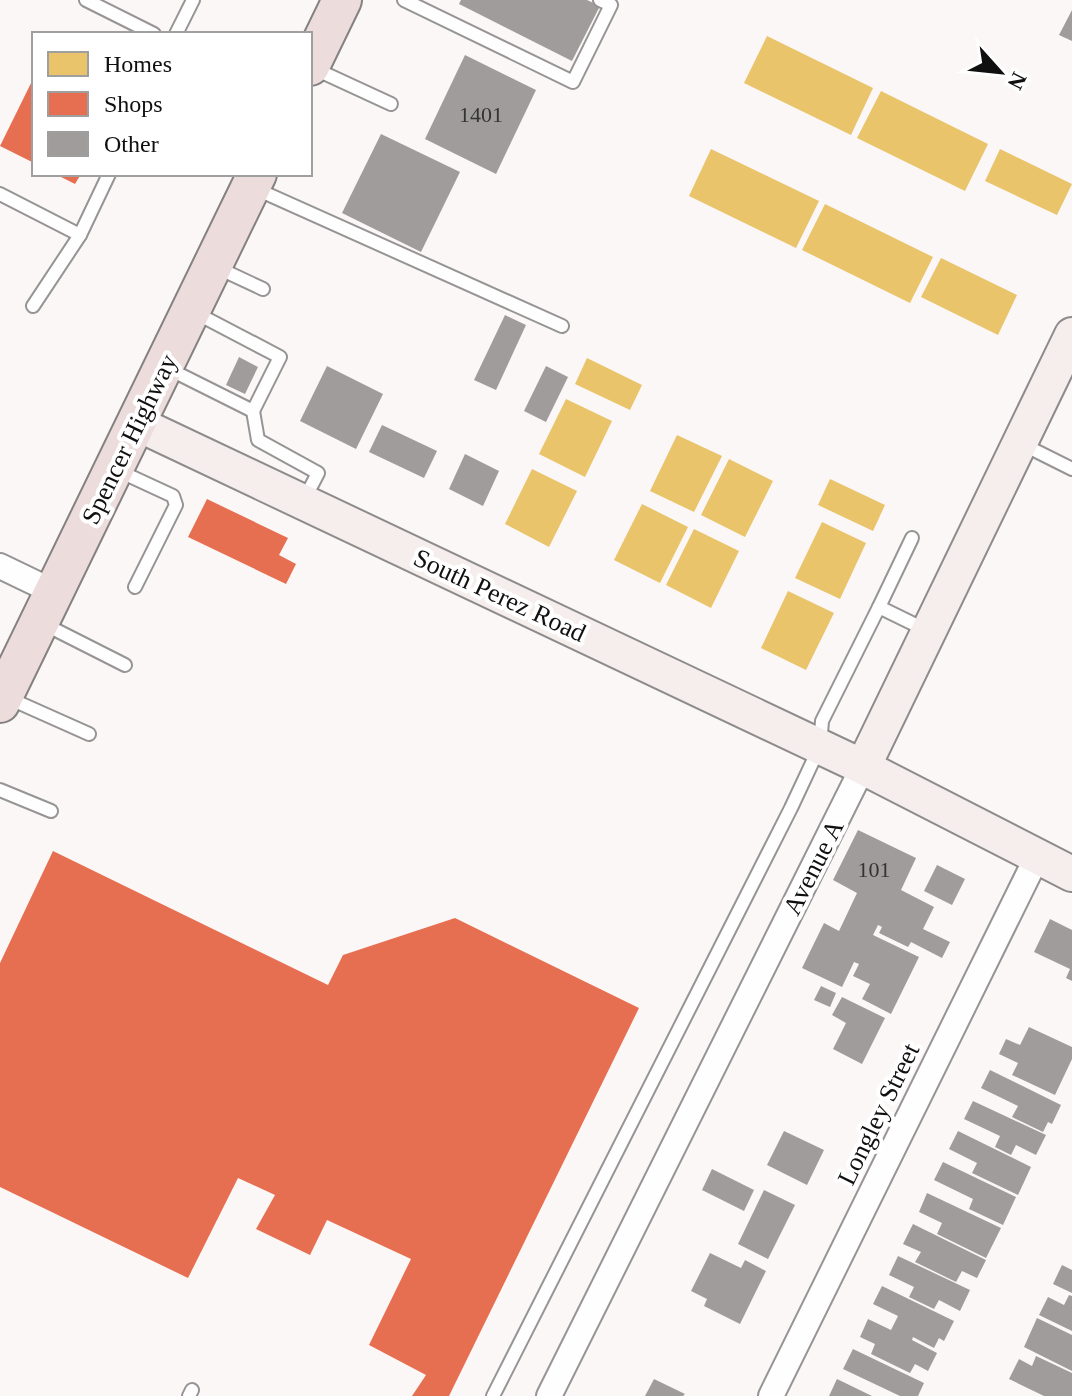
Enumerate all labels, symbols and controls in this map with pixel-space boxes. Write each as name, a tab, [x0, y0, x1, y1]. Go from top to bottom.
legend	[32, 32, 312, 176]
north arrow	[960, 32, 1040, 112]
text: Homes	[104, 51, 172, 77]
text: N	[1003, 68, 1032, 94]
text: Shops	[104, 91, 163, 117]
house number: 1401	[459, 102, 503, 127]
text: Other	[104, 131, 159, 157]
street label: Spencer Highway	[76, 349, 183, 529]
street label: South Perez Road	[409, 543, 590, 648]
street label: Avenue A	[777, 815, 850, 920]
house number: 101	[858, 857, 891, 882]
street label: Longley Street	[832, 1038, 926, 1190]

